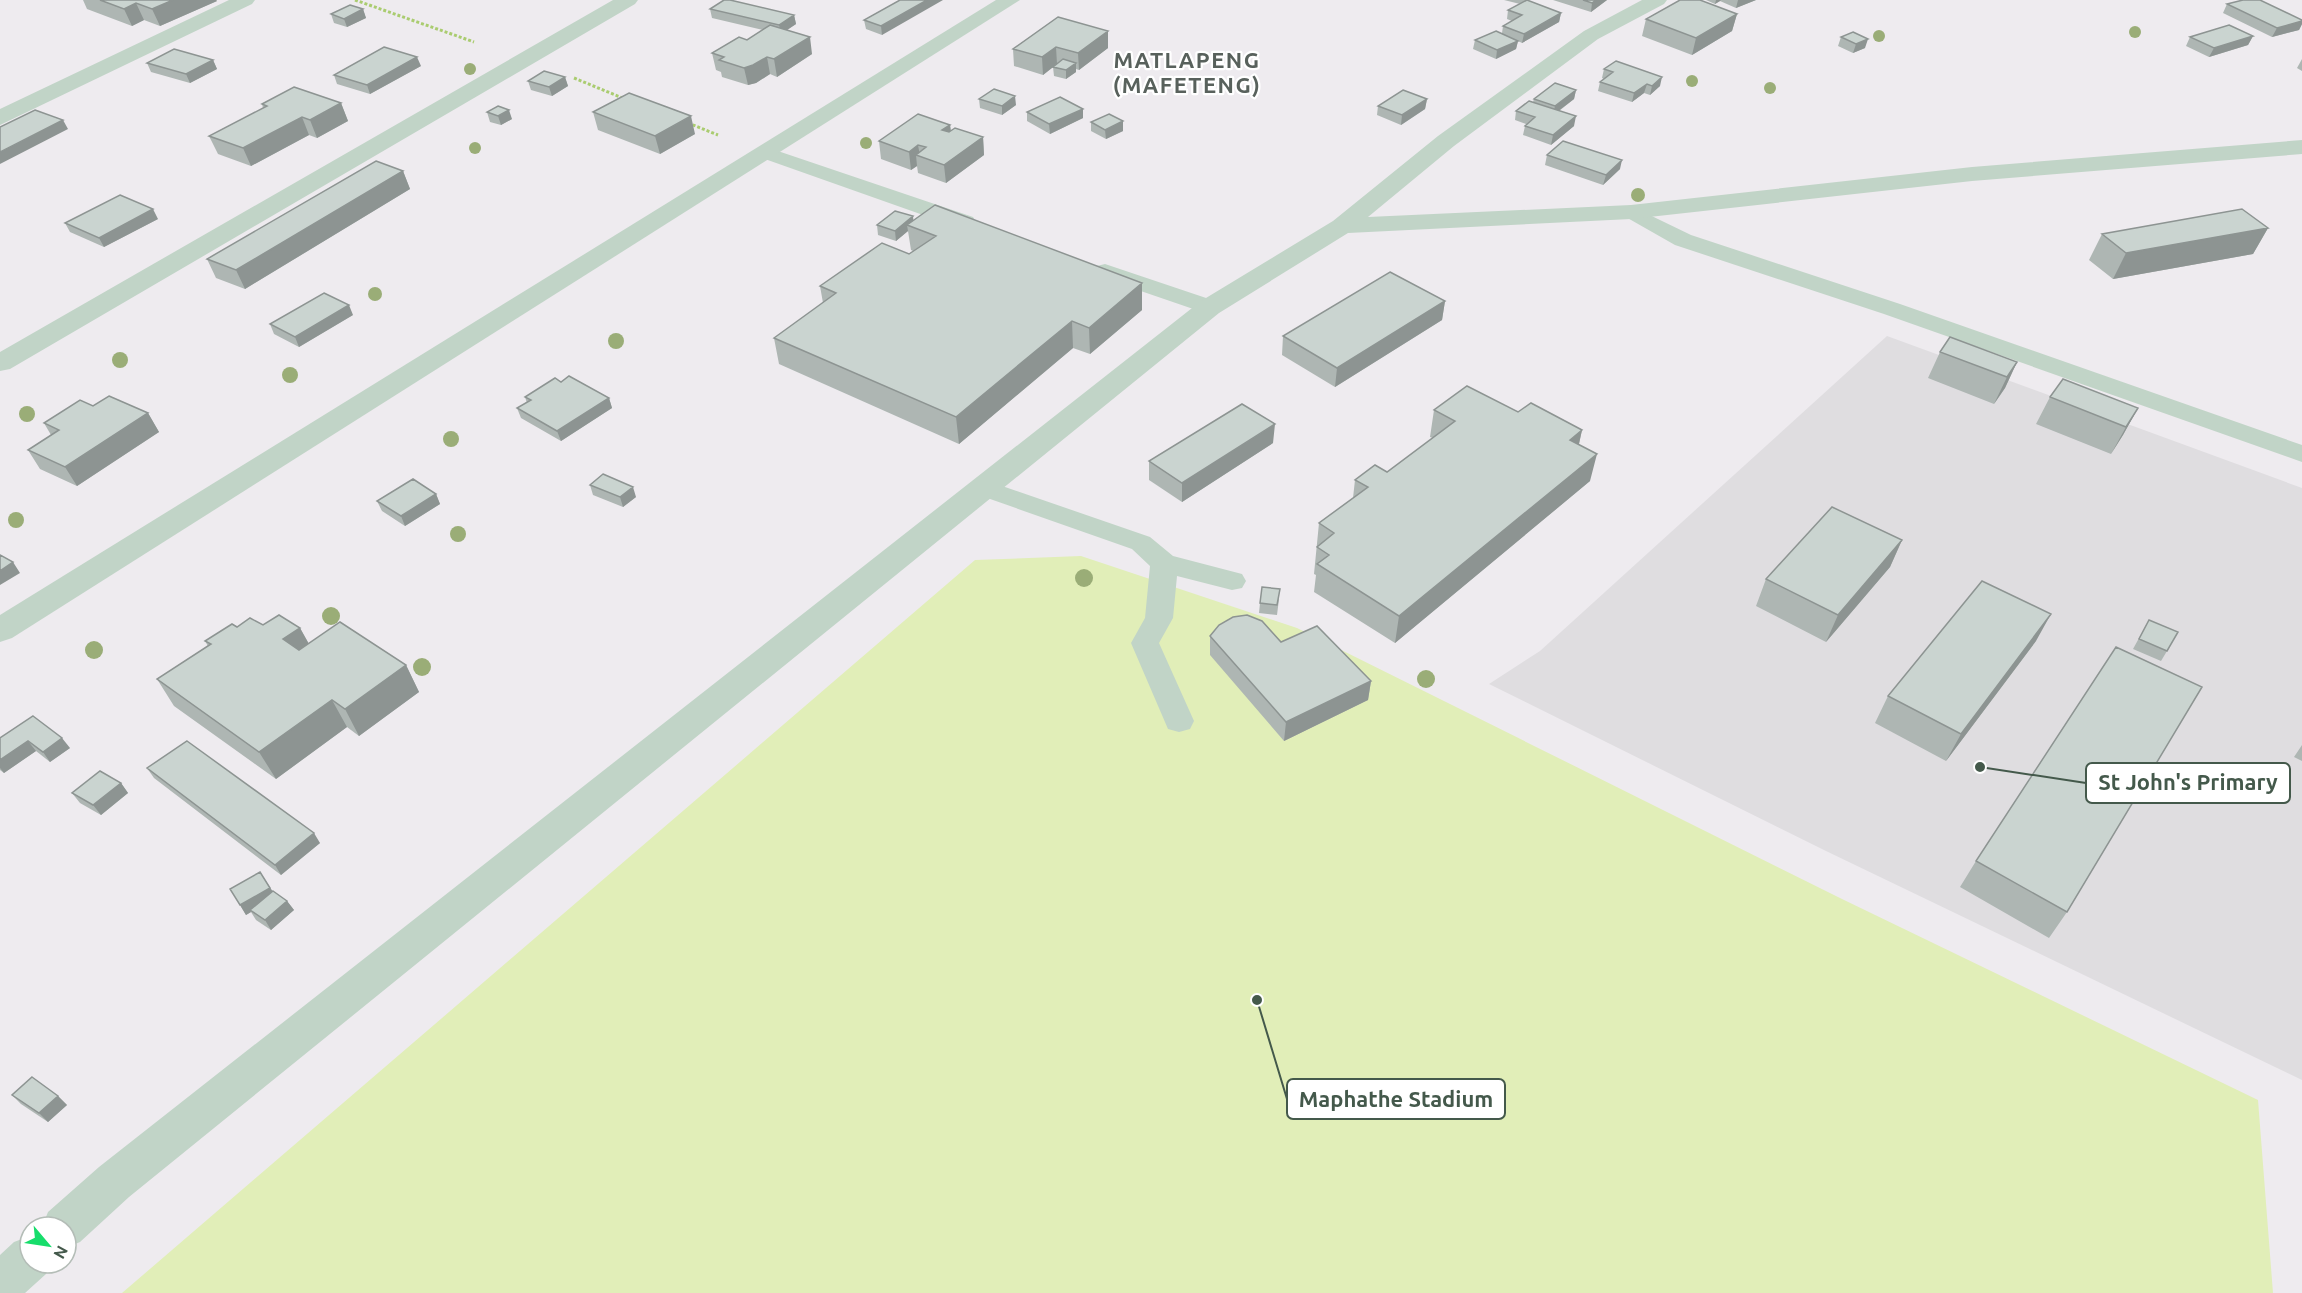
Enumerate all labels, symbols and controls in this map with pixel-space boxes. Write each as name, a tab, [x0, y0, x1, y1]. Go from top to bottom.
district label: MATLAPENG (MAFETENG)	[1113, 47, 1261, 98]
callout: St John's Primary	[2086, 763, 2290, 803]
text: St John's Primary	[2098, 769, 2278, 794]
callout: Maphathe Stadium	[1287, 1079, 1505, 1119]
text: Maphathe Stadium	[1299, 1086, 1493, 1111]
north arrow	[18, 1215, 78, 1275]
text: N	[50, 1243, 72, 1262]

